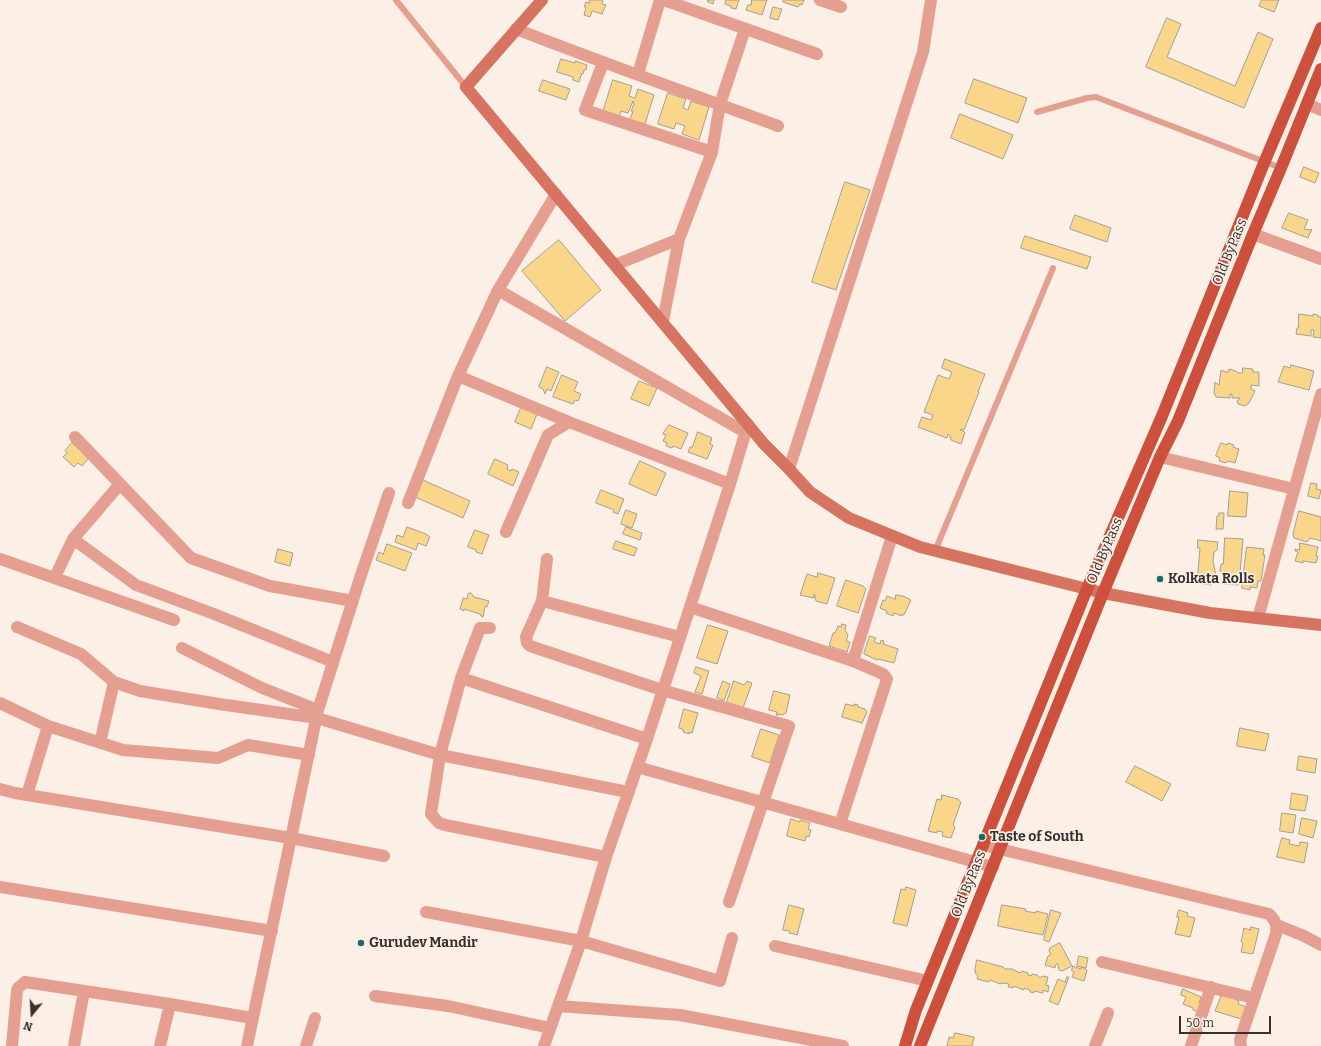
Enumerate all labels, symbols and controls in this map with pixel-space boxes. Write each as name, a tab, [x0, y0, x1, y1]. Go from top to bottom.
street label: Old ByPass	[1209, 216, 1251, 288]
street label: Old ByPass	[1083, 515, 1127, 587]
place label: Kolkata Rolls	[1168, 571, 1254, 587]
marker: Kolkata Rolls	[1155, 574, 1165, 584]
place label: Taste of South	[990, 829, 1084, 845]
marker: Taste of South	[977, 832, 987, 842]
street label: Old ByPass	[948, 848, 990, 920]
place label: Gurudev Mandir	[369, 935, 478, 951]
marker: Gurudev Mandir	[356, 938, 366, 948]
north arrow	[12, 994, 52, 1034]
scale bar	[1181, 1008, 1273, 1034]
text: 50 m	[1186, 1016, 1214, 1030]
text: N	[22, 1018, 34, 1033]

